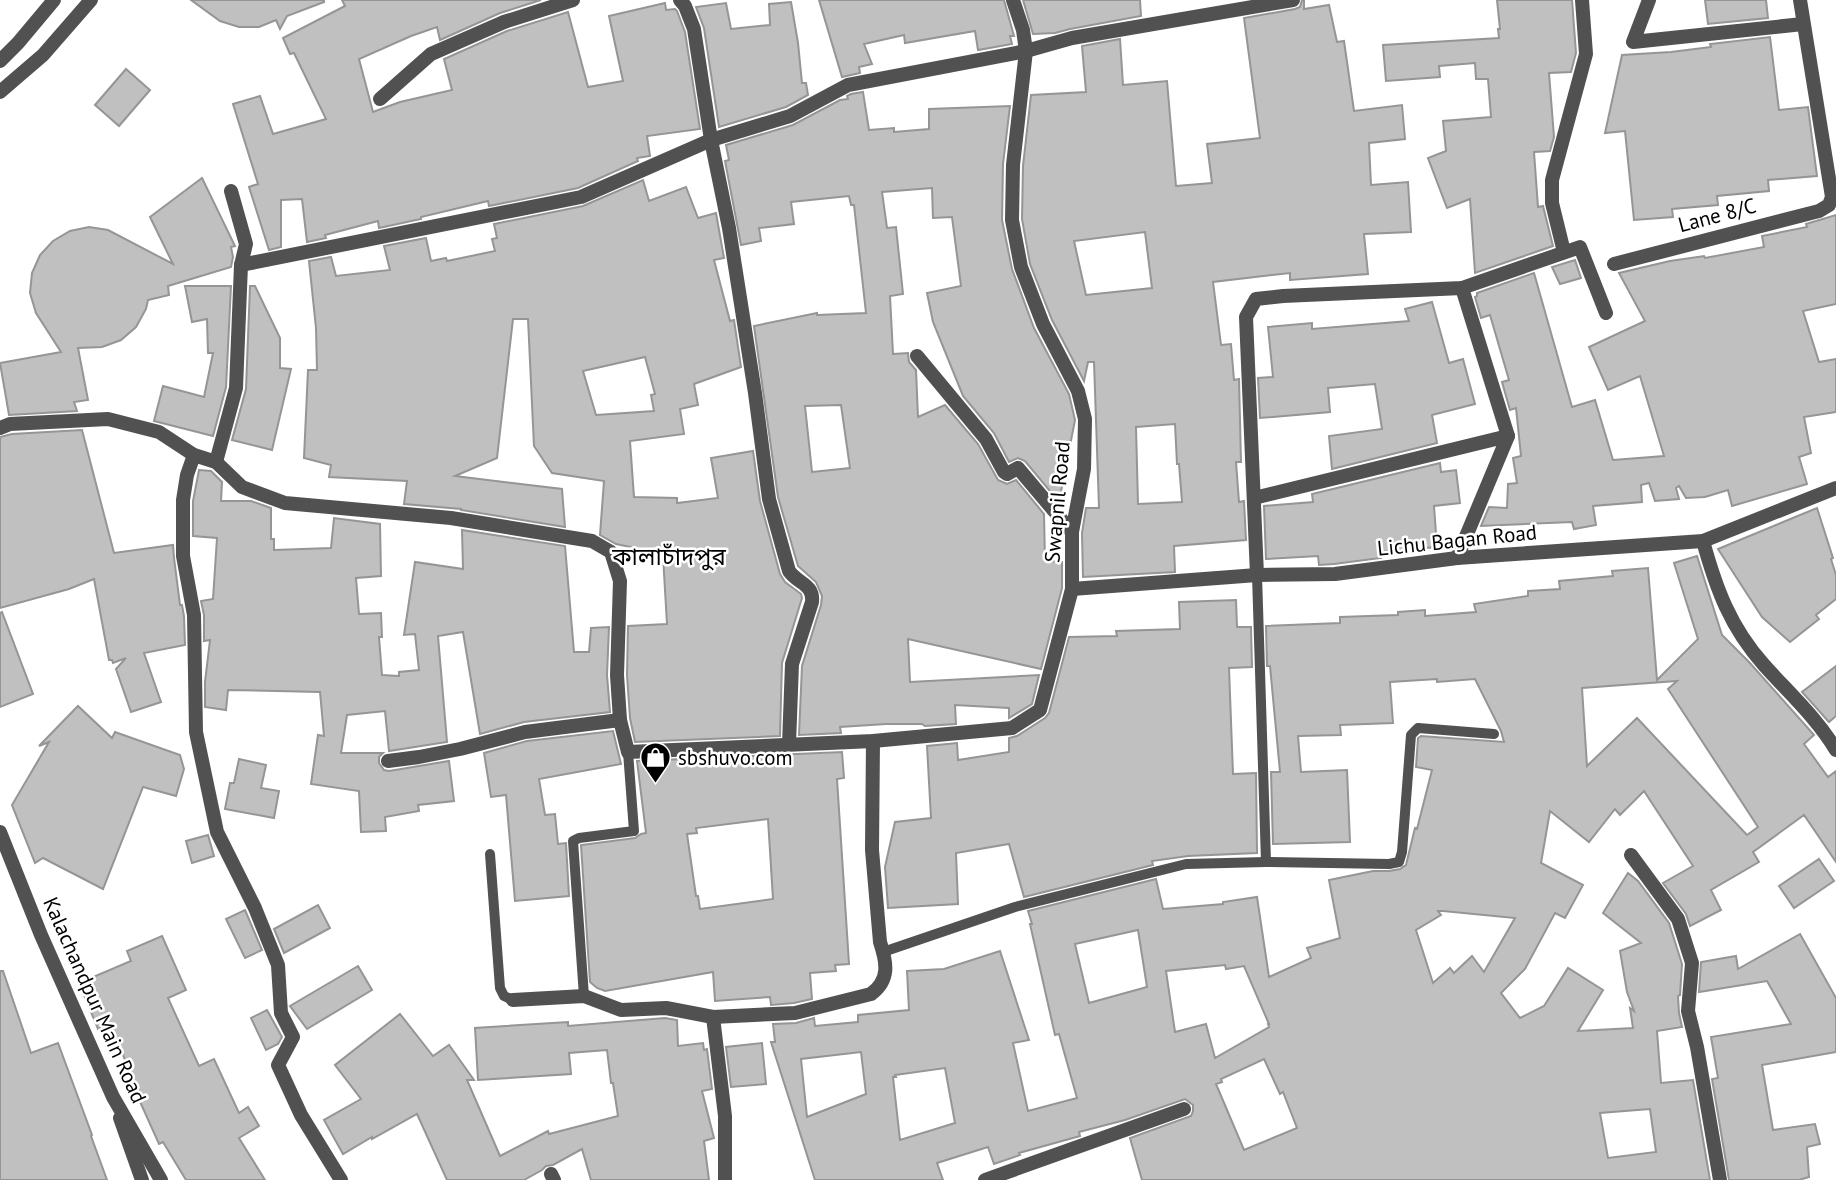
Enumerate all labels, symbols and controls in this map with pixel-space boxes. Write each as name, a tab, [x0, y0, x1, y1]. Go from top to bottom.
street label: Lane 8/C	[1675, 192, 1759, 238]
street label: Swapnil Road	[1038, 440, 1076, 564]
street label: Lichu Bagan Road	[1376, 518, 1538, 562]
district label: কালাচাঁদপুর	[611, 541, 727, 572]
shop icon: sbshuvo.com	[638, 740, 672, 784]
place label: sbshuvo.com	[678, 744, 793, 771]
street label: Kalachandpur Main Road	[37, 893, 153, 1107]

